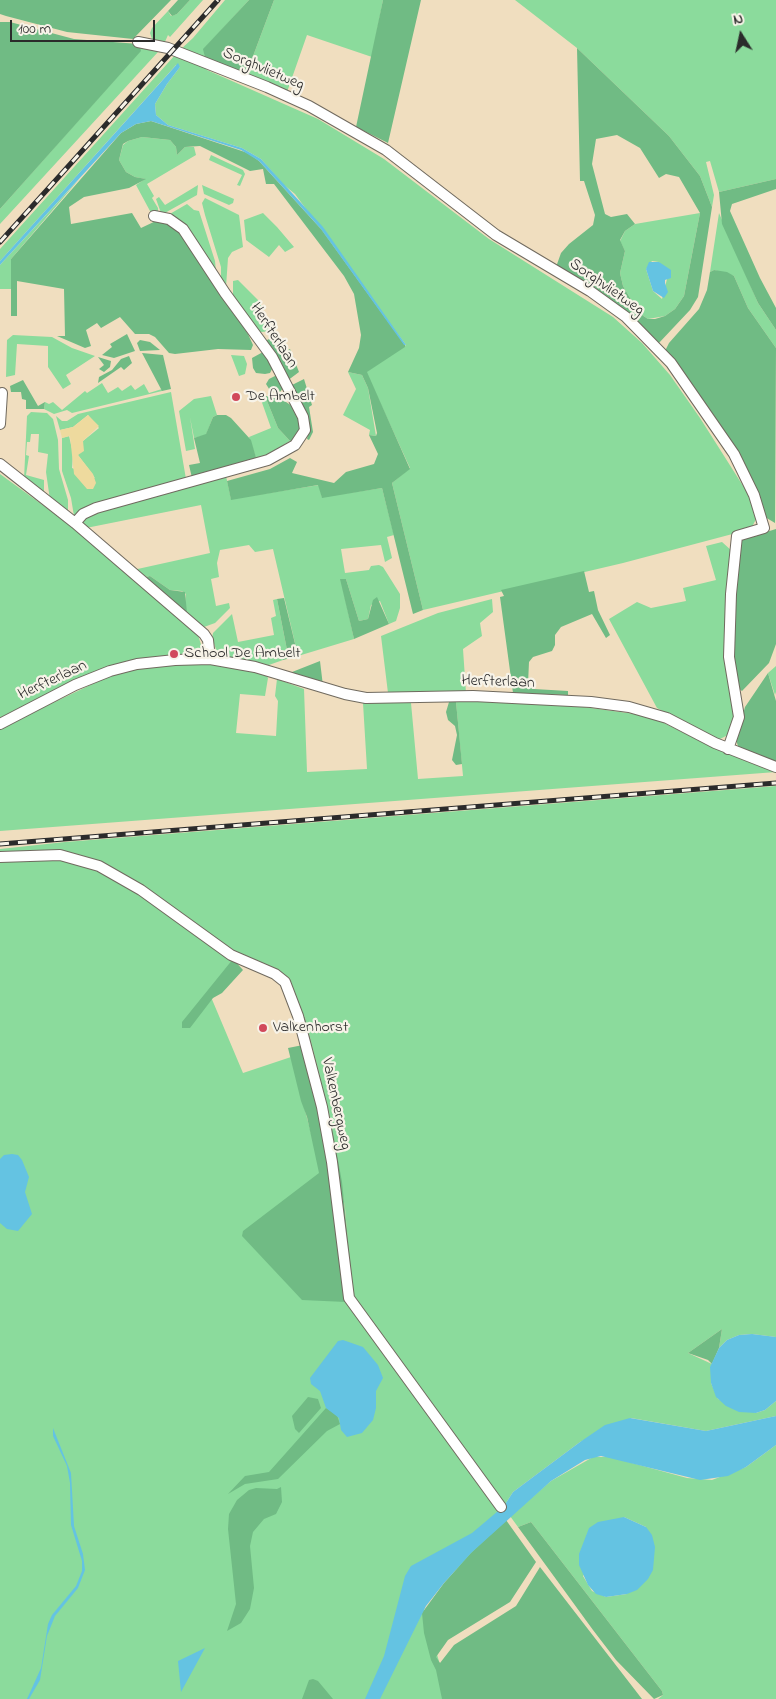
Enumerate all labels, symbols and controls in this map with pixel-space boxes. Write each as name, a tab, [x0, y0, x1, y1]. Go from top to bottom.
text: N	[732, 9, 745, 31]
scale bar	[12, 10, 158, 42]
north arrow	[716, 10, 766, 60]
text: 100 m	[18, 18, 51, 40]
street label: Sorghvlietweg	[219, 44, 307, 96]
street label: Sorghvlietweg	[565, 255, 647, 321]
street label: Herfterlaan	[245, 300, 301, 372]
place label: De Ambelt	[246, 387, 315, 407]
marker: De Ambelt	[230, 391, 242, 403]
place label: School De Ambelt	[184, 644, 301, 664]
marker: School De Ambelt	[168, 648, 180, 660]
street label: Herfterlaan	[16, 657, 90, 705]
street label: Herfterlaan	[461, 672, 535, 694]
place label: Valkenhorst	[273, 1018, 348, 1038]
marker: Valkenhorst	[257, 1022, 269, 1034]
street label: Valkenbergweg	[316, 1056, 354, 1152]

